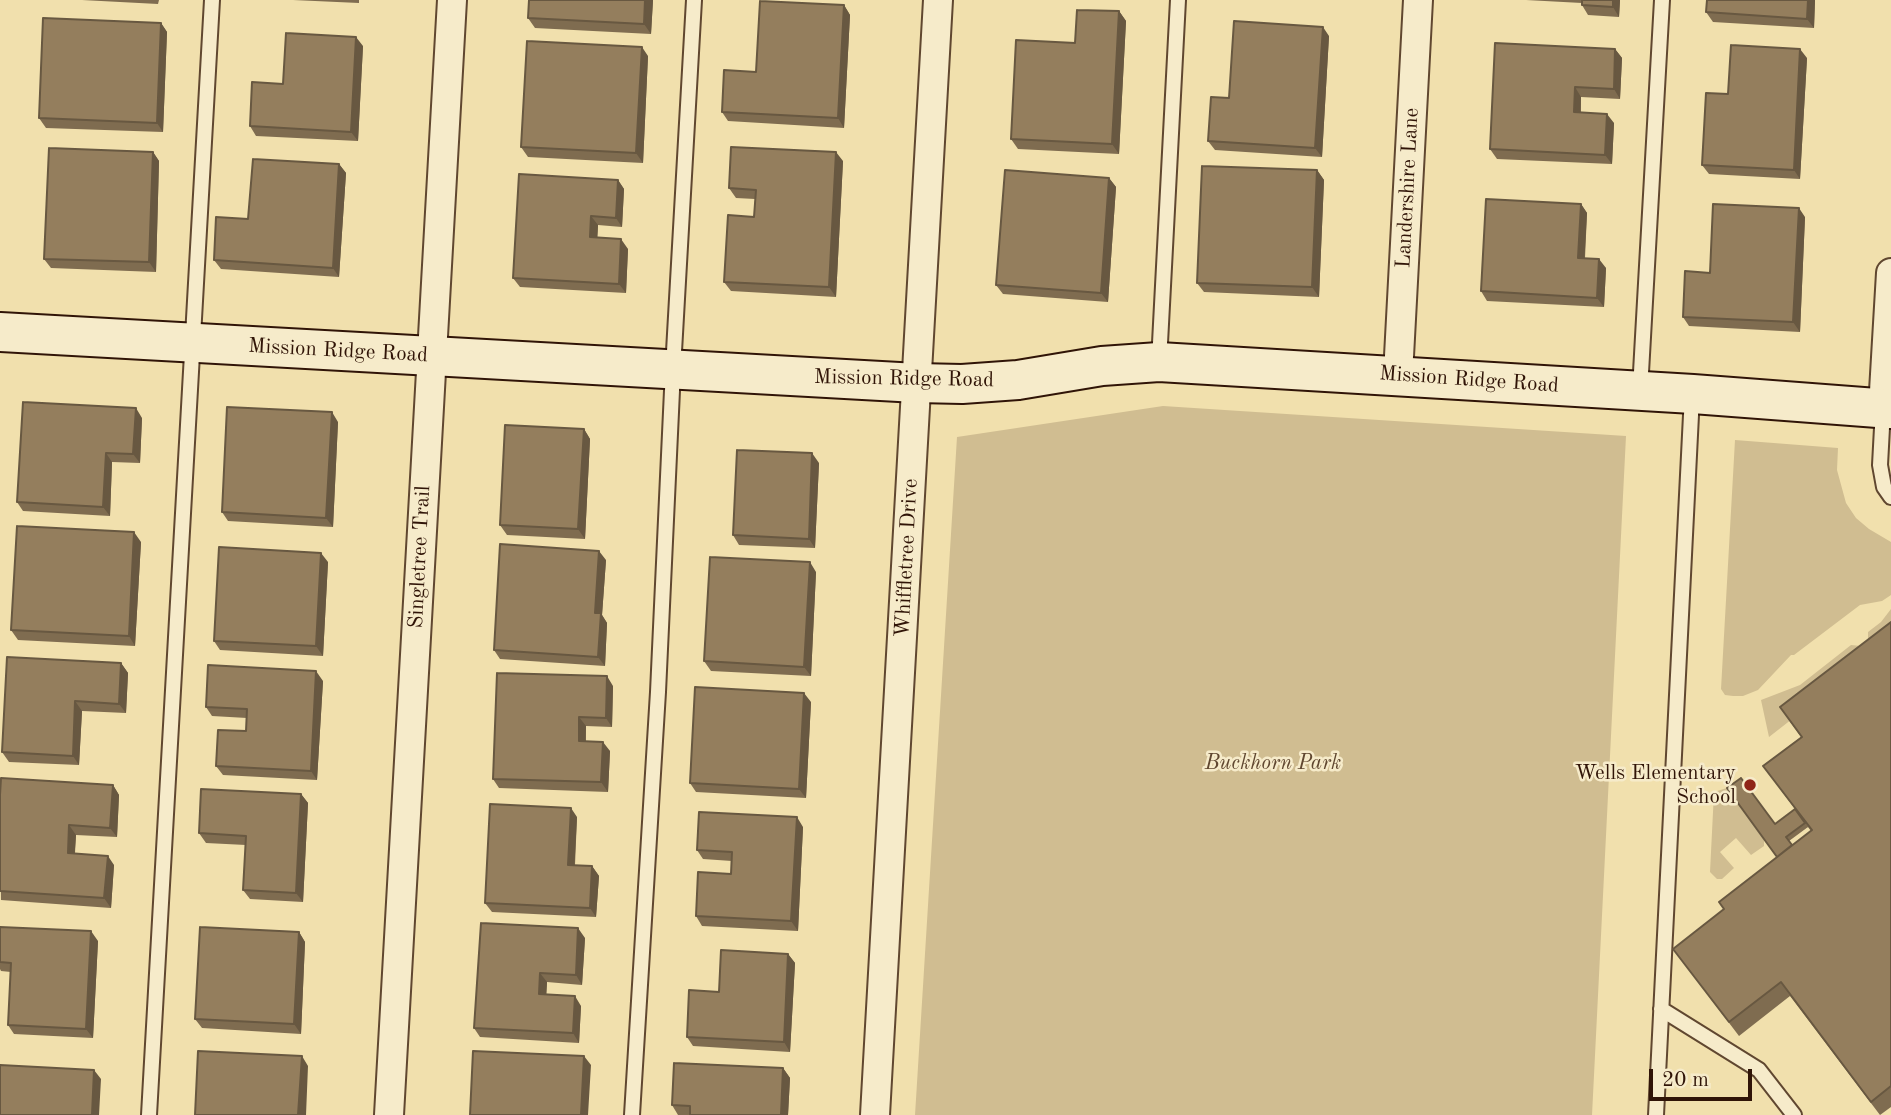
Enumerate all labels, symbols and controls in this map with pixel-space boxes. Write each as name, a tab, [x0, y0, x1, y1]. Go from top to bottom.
street label: Landershire Lane	[1391, 107, 1425, 269]
street label: Mission Ridge Road	[247, 334, 429, 368]
street label: Mission Ridge Road	[1378, 361, 1560, 399]
street label: Mission Ridge Road	[814, 365, 994, 393]
street label: Whiffletree Drive	[890, 478, 924, 638]
street label: Singletree Trail	[404, 485, 436, 629]
park label: Buckhorn Park	[1205, 750, 1341, 776]
place label: Wells Elementary School	[1575, 760, 1736, 810]
marker: Wells Elementary School	[1742, 777, 1758, 793]
scale bar	[1653, 1056, 1756, 1100]
text: 20 m	[1662, 1070, 1709, 1091]

